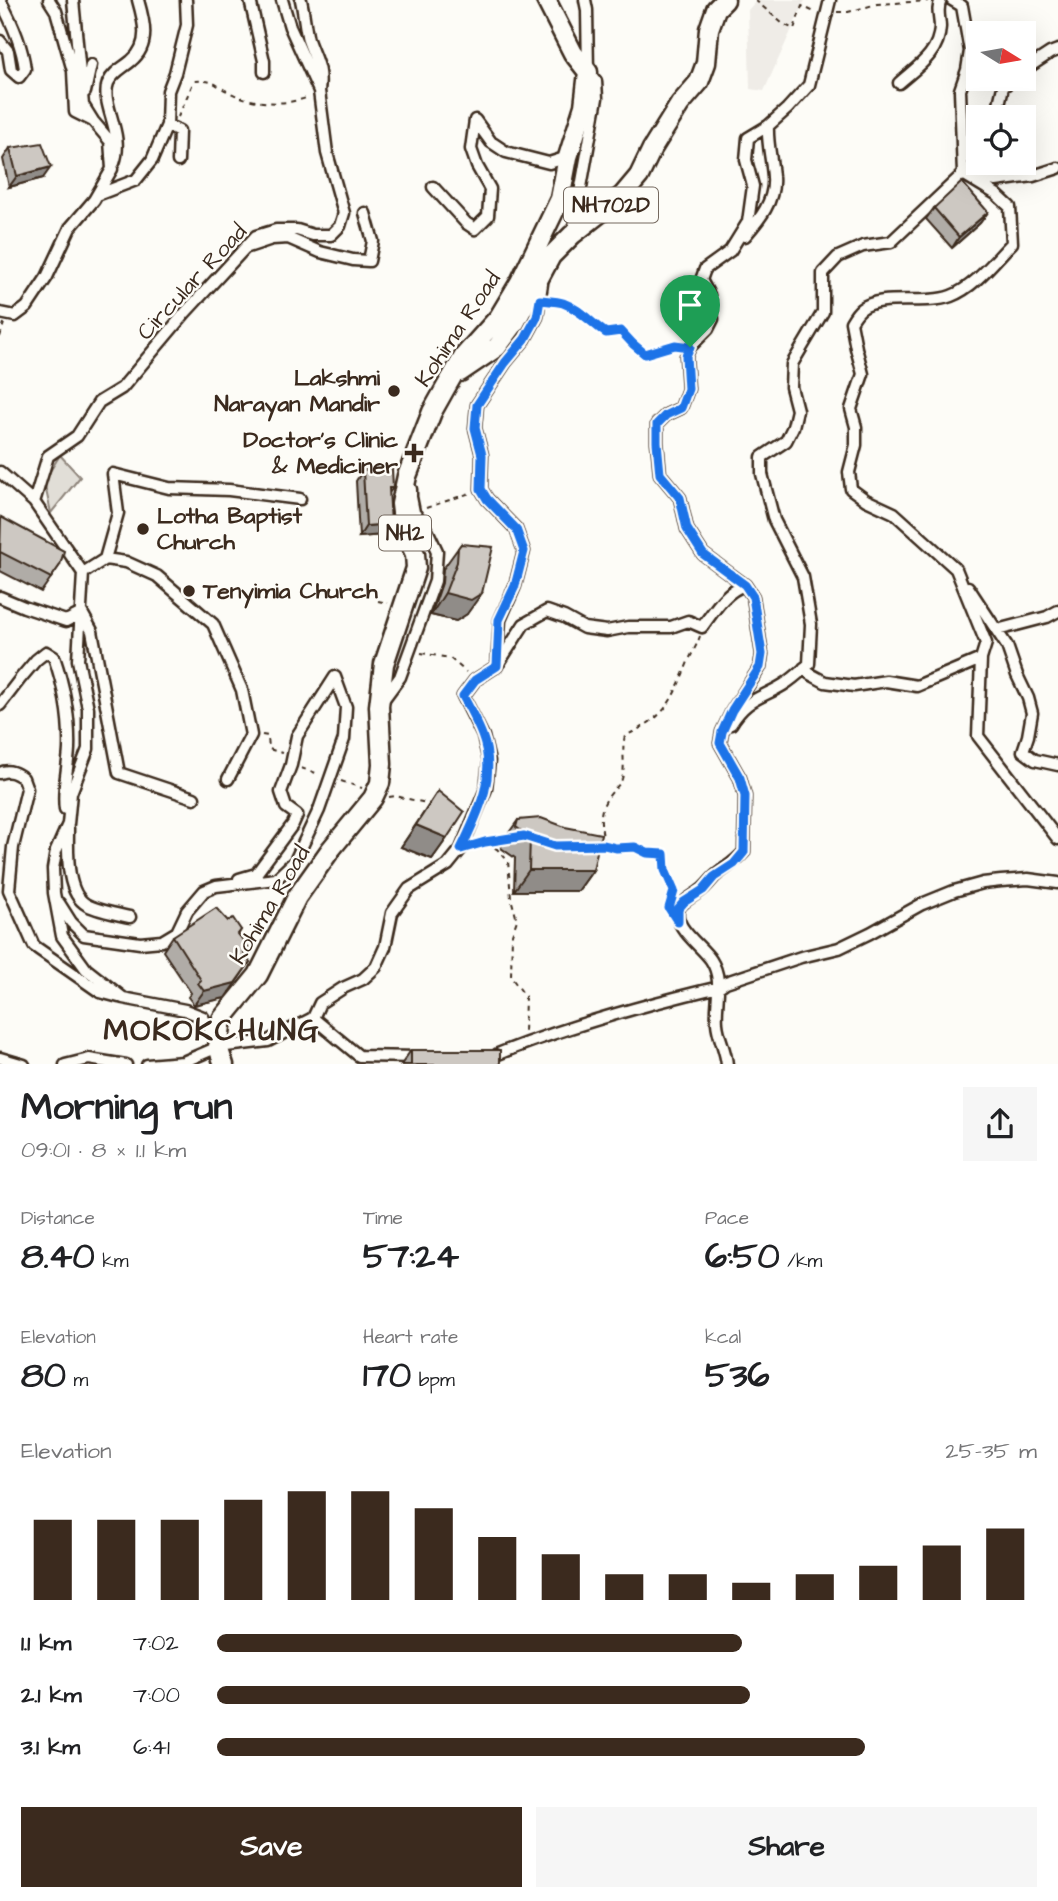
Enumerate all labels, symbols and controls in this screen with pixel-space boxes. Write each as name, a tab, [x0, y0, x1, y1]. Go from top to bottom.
north arrow	[966, 21, 1036, 91]
map controls	[966, 21, 1036, 175]
button: locate	[966, 105, 1036, 175]
road number: NH702D	[564, 188, 658, 222]
street label: Circular Road	[130, 217, 255, 347]
street label: Kohima Road	[407, 265, 509, 393]
pin	[660, 275, 720, 347]
icon: arrive	[671, 286, 709, 324]
place label: Lakshmi Narayan Mandir	[214, 362, 381, 422]
marker: Lakshmi Narayan Mandir	[386, 383, 402, 399]
place label: Doctor's Clinic & Mediciner	[243, 424, 398, 482]
marker: Doctor's Clinic & Mediciner	[404, 443, 424, 463]
place label: Lotha Baptist Church	[157, 500, 303, 558]
road number: NH2	[379, 516, 431, 550]
marker: Lotha Baptist Church	[135, 521, 151, 537]
place label: Tenyimia Church	[202, 575, 378, 609]
marker: Tenyimia Church	[181, 583, 197, 599]
street label: Kohima Road	[222, 839, 318, 970]
district label: MOKOKCHUNG	[103, 1010, 321, 1052]
text: Morning run	[21, 1082, 233, 1134]
button: share	[963, 1087, 1037, 1161]
text: 09:01 · 8 × 1.1 km	[21, 1134, 186, 1166]
text: Distance	[21, 1205, 95, 1232]
text: Time	[363, 1205, 403, 1232]
text: Pace	[705, 1205, 749, 1232]
text: 8.40	[21, 1232, 95, 1281]
text: 57:24	[363, 1232, 459, 1281]
text: 6:50	[705, 1232, 780, 1281]
text: km	[95, 1248, 129, 1275]
text: /km	[780, 1248, 822, 1275]
text: Elevation	[21, 1324, 96, 1351]
text: Heart rate	[363, 1324, 458, 1351]
text: kcal	[705, 1324, 741, 1351]
text: 80	[21, 1351, 66, 1400]
text: 170	[363, 1351, 411, 1400]
text: 536	[705, 1351, 770, 1400]
text: m	[66, 1367, 88, 1394]
text: bpm	[411, 1367, 455, 1394]
text: Elevation	[21, 1435, 112, 1467]
text: 25–35 m	[945, 1435, 1037, 1467]
text: 1.1 km	[21, 1627, 71, 1659]
text: 7:02	[133, 1627, 179, 1659]
text: 2.1 km	[21, 1679, 82, 1711]
text: 7:00	[133, 1679, 180, 1711]
text: 3.1 km	[21, 1731, 80, 1763]
text: 6:41	[133, 1731, 170, 1763]
button: Save	[21, 1807, 522, 1887]
button: Share	[536, 1807, 1037, 1887]

